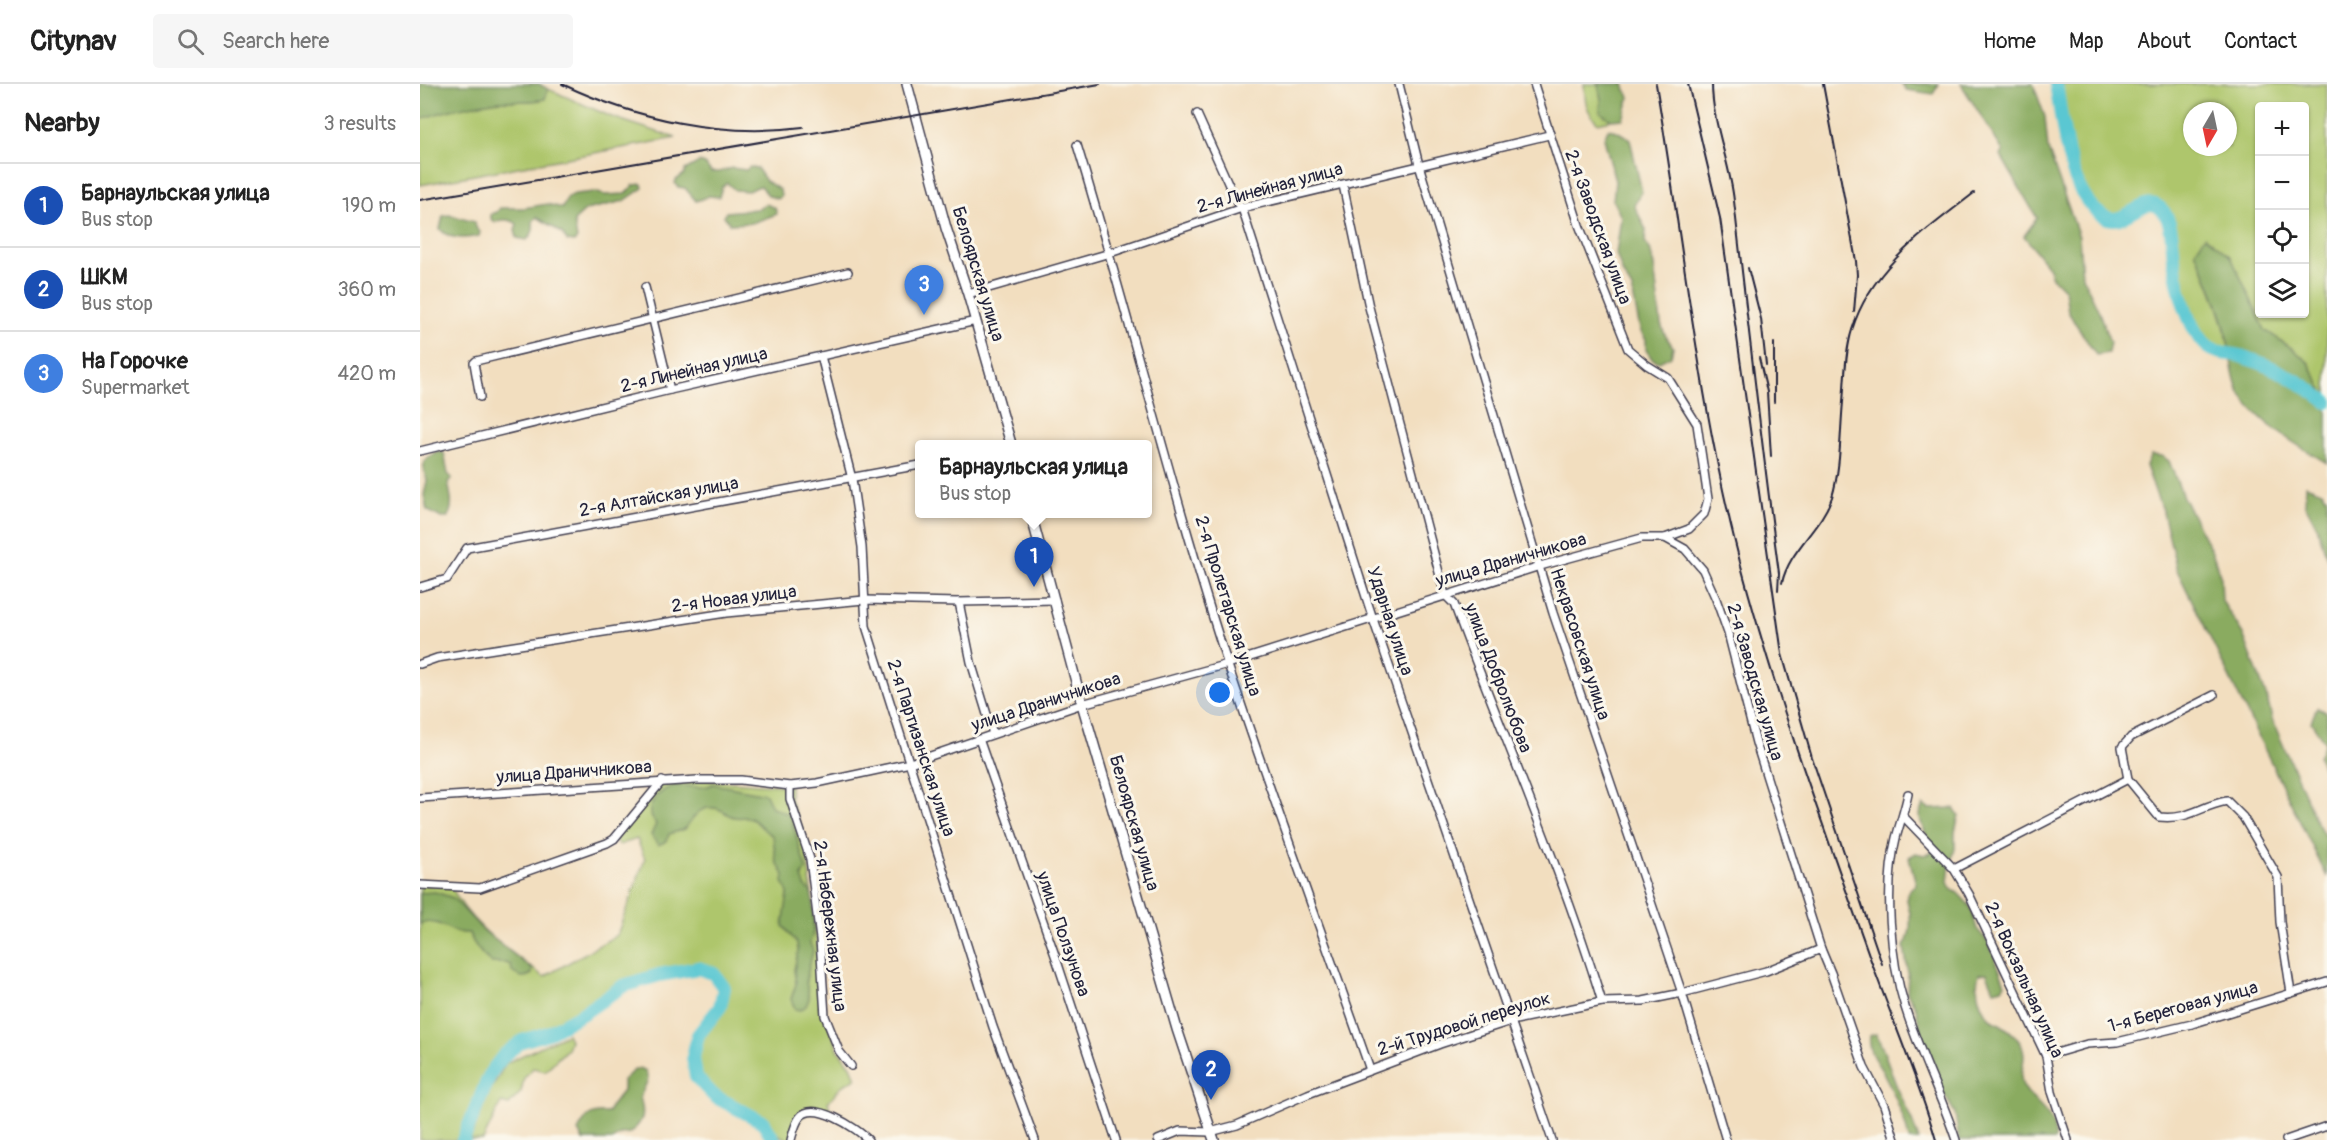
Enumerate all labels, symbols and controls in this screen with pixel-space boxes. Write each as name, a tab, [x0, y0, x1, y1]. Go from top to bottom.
search box	[153, 14, 573, 68]
text: Citynav	[30, 24, 117, 59]
icon: search	[174, 25, 207, 58]
text: Search here	[222, 27, 329, 55]
text: Home	[1983, 28, 2036, 55]
text: Map	[2069, 28, 2104, 55]
text: About	[2137, 28, 2191, 55]
text: Contact	[2224, 28, 2297, 55]
north arrow	[2183, 102, 2237, 156]
map controls	[2255, 102, 2309, 318]
button: +	[2255, 102, 2309, 156]
text: Nearby	[24, 107, 100, 139]
text: 3 results	[324, 111, 396, 136]
street label: 2-я Заводская улица	[1559, 147, 1637, 307]
button: −	[2255, 156, 2309, 210]
street label: 2-я Линейная улица	[1195, 157, 1345, 219]
text: Барнаульская улица	[81, 179, 270, 207]
text: 1	[40, 193, 47, 218]
text: 190 m	[342, 193, 396, 218]
street label: Белоярская улица	[947, 204, 1009, 344]
text: Bus stop	[81, 207, 153, 232]
button: locate	[2255, 210, 2309, 264]
text: ШКМ	[81, 263, 128, 291]
button: layers	[2255, 264, 2309, 318]
pin: 3	[904, 266, 944, 315]
text: 2	[38, 277, 49, 302]
text: 360 m	[337, 277, 396, 302]
text: Bus stop	[81, 291, 153, 316]
street label: 2-я Линейная улица	[618, 342, 770, 398]
text: На Горочке	[81, 347, 188, 375]
text: 3	[38, 361, 49, 386]
text: 420 m	[337, 361, 396, 386]
text: Supermarket	[81, 375, 190, 400]
popup	[915, 440, 1152, 518]
text: Барнаульская улица	[939, 453, 1128, 481]
street label: 2-я Алтайская улица	[578, 472, 740, 522]
text: Bus stop	[939, 481, 1011, 506]
street label: 2-я Пролетарская улица	[1190, 513, 1266, 699]
street label: улица Драничникова	[1432, 527, 1589, 593]
pin: 1	[1014, 538, 1054, 587]
street label: Ударная улица	[1362, 564, 1418, 678]
street label: Некрасовская улица	[1545, 565, 1615, 723]
street label: 2-я Новая улица	[670, 580, 798, 618]
street label: улица Добролюбова	[1459, 599, 1537, 756]
street label: 2-я Заводская улица	[1722, 601, 1788, 763]
street label: 2-я Партизанская улица	[882, 657, 960, 839]
street label: улица Драничникова	[967, 667, 1124, 737]
your location	[1205, 678, 1234, 707]
street label: Белоярская улица	[1104, 753, 1164, 893]
street label: улица Драничникова	[495, 755, 652, 789]
street label: 2-я Набережная улица	[808, 839, 852, 1013]
street label: улица Ползунова	[1030, 867, 1095, 1000]
street label: 2-я Вокзальная улица	[1979, 898, 2069, 1062]
street label: 1-я Береговая улица	[2105, 976, 2261, 1038]
street label: 2-й Трудовой переулок	[1375, 987, 1553, 1061]
pin: 2	[1192, 1050, 1230, 1100]

